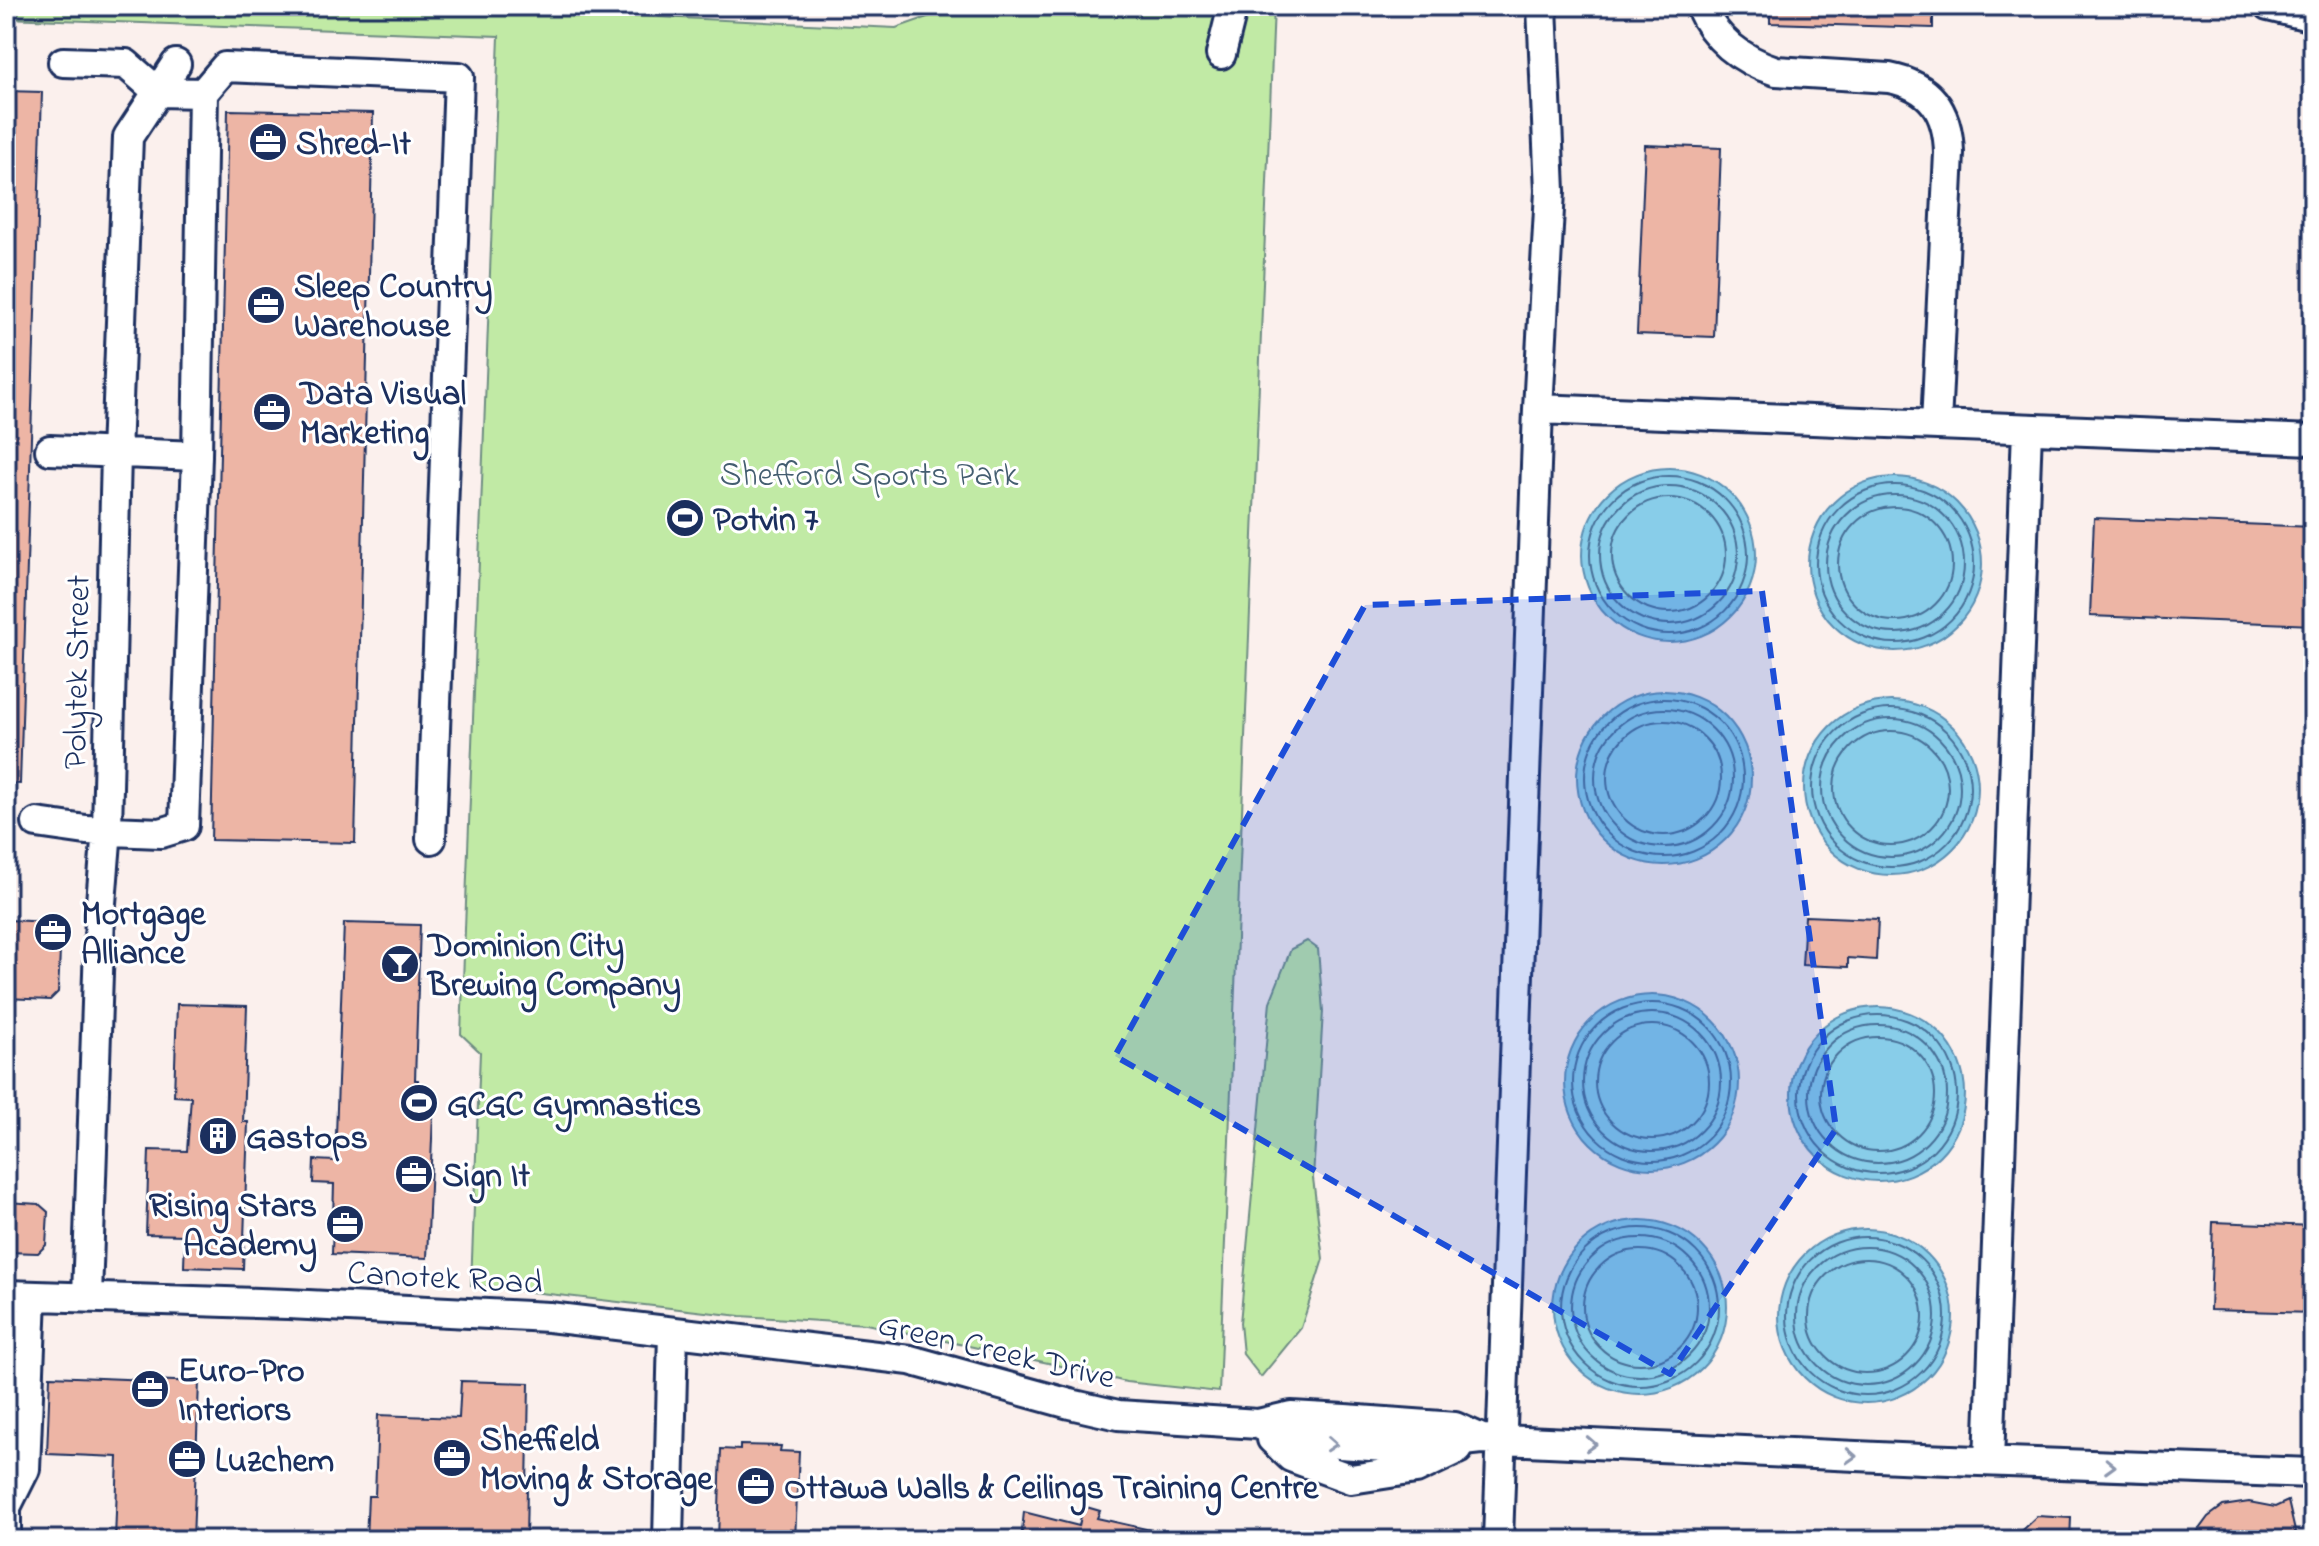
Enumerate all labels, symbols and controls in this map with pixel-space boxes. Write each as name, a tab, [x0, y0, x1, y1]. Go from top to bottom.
office icon: Shred-It	[247, 121, 289, 163]
place label: Shred-It	[296, 121, 412, 171]
place label: Sleep Country Warehouse	[294, 264, 492, 353]
office icon: Sleep Country Warehouse	[245, 284, 287, 326]
place label: Data Visual Marketing	[298, 371, 466, 461]
office icon: Data Visual Marketing	[251, 391, 293, 433]
park label: Shefford Sports Park	[720, 452, 1018, 502]
sports icon: Potvin 7	[664, 497, 706, 539]
place label: Potvin 7	[713, 497, 819, 547]
street label: Polytek Street	[52, 574, 106, 770]
place label: Mortgage Alliance	[81, 891, 206, 980]
office icon: Mortgage Alliance	[32, 911, 74, 953]
place label: Dominion City Brewing Company	[426, 923, 681, 1013]
bar icon: Dominion City Brewing Company	[379, 943, 421, 985]
sports icon: GCGC Gymnastics	[398, 1082, 440, 1124]
place label: GCGC Gymnastics	[447, 1082, 701, 1133]
building icon: Gastops	[197, 1115, 239, 1157]
place label: Gastops	[246, 1115, 368, 1165]
office icon: Sign It	[393, 1153, 435, 1195]
place label: Sign It	[442, 1153, 530, 1204]
place label: Rising Stars Academy	[149, 1183, 317, 1273]
office icon: Rising Stars Academy	[324, 1203, 366, 1245]
street label: Canotek Road	[346, 1250, 544, 1310]
street label: Green Creek Drive	[873, 1301, 1120, 1405]
place label: Euro-Pro Interiors	[178, 1348, 305, 1437]
office icon: Euro-Pro Interiors	[129, 1368, 171, 1410]
place label: Sheffield Moving & Storage	[480, 1417, 713, 1507]
one-way arrow	[1326, 1435, 1339, 1452]
one-way arrow	[1585, 1435, 1598, 1452]
office icon: Sheffield Moving & Storage	[431, 1437, 473, 1479]
office icon: Luzchem	[166, 1438, 208, 1480]
place label: Luzchem	[215, 1438, 334, 1488]
one-way arrow	[1845, 1447, 1858, 1464]
one-way arrow	[2104, 1457, 2117, 1474]
office icon: Ottawa Walls & Ceilings Training Centre	[735, 1465, 777, 1507]
place label: Ottawa Walls & Ceilings Training Centre	[784, 1465, 1319, 1516]

